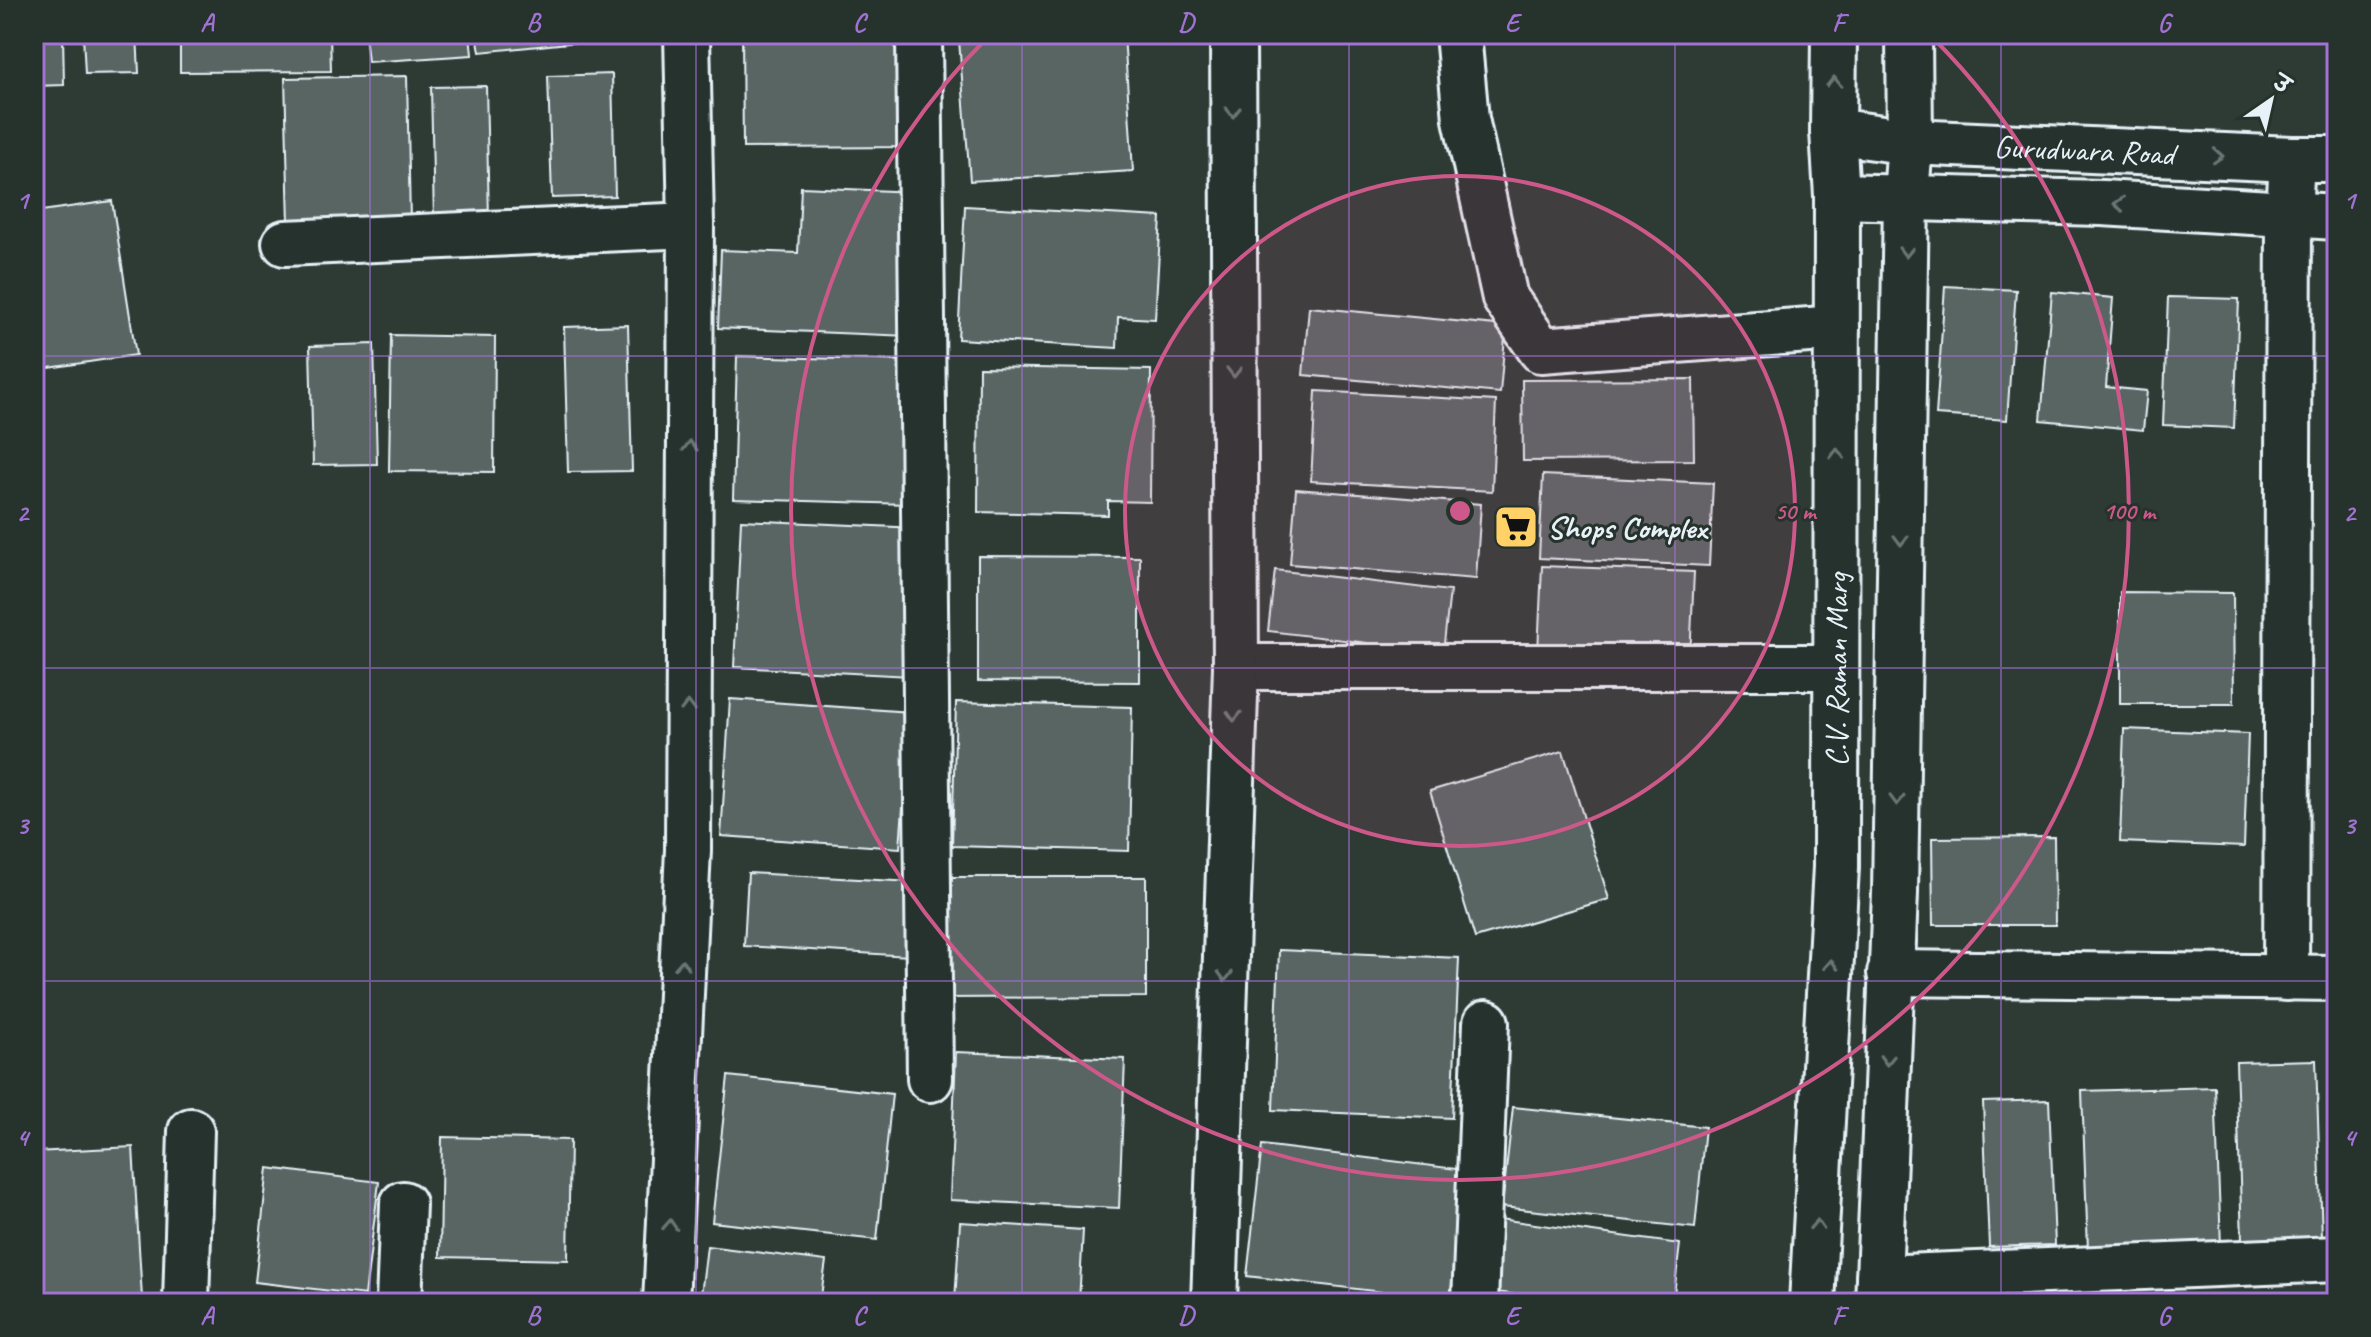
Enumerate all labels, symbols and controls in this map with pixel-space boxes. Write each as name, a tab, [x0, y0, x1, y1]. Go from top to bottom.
text: A	[200, 6, 215, 39]
text: B	[526, 6, 542, 39]
text: C	[853, 6, 869, 39]
text: D	[1178, 6, 1196, 39]
text: E	[1505, 6, 1523, 39]
text: F	[1832, 6, 1850, 39]
text: G	[2158, 6, 2174, 39]
north arrow	[2231, 60, 2311, 140]
text: उ	[2266, 67, 2297, 101]
one-way arrow	[1825, 75, 1843, 88]
one-way arrow	[1224, 106, 1242, 119]
street label: Gurudwara Road	[1993, 126, 2180, 175]
one-way arrow	[2212, 147, 2225, 164]
text: 1	[16, 184, 31, 217]
text: 1	[2343, 184, 2358, 217]
one-way arrow	[2112, 196, 2125, 213]
one-way arrow	[1897, 246, 1914, 259]
one-way arrow	[1226, 366, 1243, 379]
one-way arrow	[681, 439, 699, 452]
one-way arrow	[1828, 447, 1846, 460]
text: 2	[16, 496, 30, 529]
text: 50 m	[1775, 496, 1818, 526]
text: 100 m	[2103, 496, 2157, 526]
text: 2	[2343, 496, 2357, 529]
centre of rings	[1446, 497, 1474, 525]
supermarket icon: Shops Complex	[1492, 503, 1540, 551]
place label: Shops Complex	[1547, 507, 1709, 548]
one-way arrow	[1892, 534, 1910, 547]
street label: C.V. Raman Marg	[1816, 571, 1857, 767]
one-way arrow	[679, 699, 697, 712]
one-way arrow	[1226, 710, 1243, 723]
one-way arrow	[1888, 794, 1906, 807]
text: 3	[16, 809, 30, 842]
text: 3	[2343, 809, 2357, 842]
one-way arrow	[674, 958, 691, 971]
one-way arrow	[1822, 959, 1839, 972]
one-way arrow	[1217, 970, 1234, 983]
one-way arrow	[1878, 1054, 1895, 1067]
text: 4	[16, 1121, 31, 1154]
text: 4	[2343, 1121, 2358, 1154]
one-way arrow	[661, 1218, 678, 1231]
one-way arrow	[1808, 1218, 1825, 1231]
text: A	[200, 1299, 215, 1332]
text: B	[526, 1299, 542, 1332]
text: C	[853, 1299, 869, 1332]
text: D	[1178, 1299, 1196, 1332]
text: E	[1505, 1299, 1523, 1332]
text: F	[1832, 1299, 1850, 1332]
text: G	[2158, 1299, 2174, 1332]

